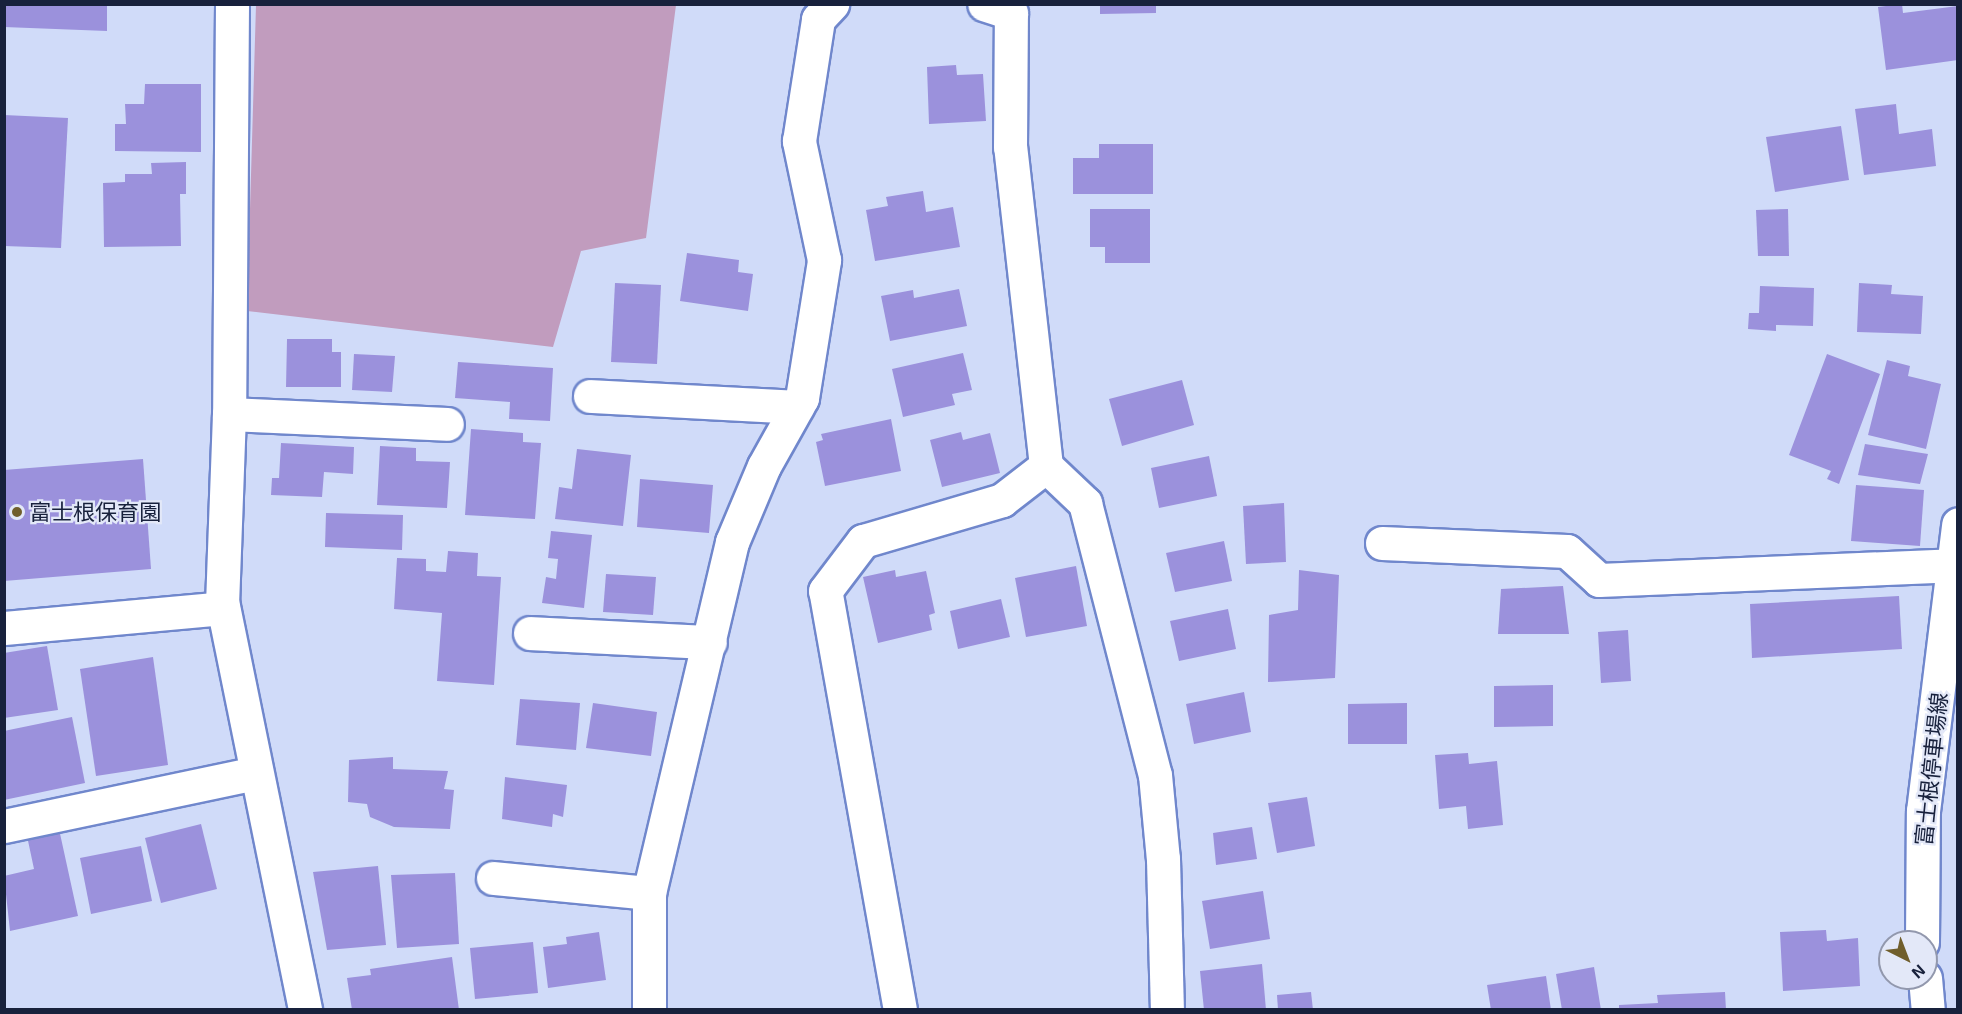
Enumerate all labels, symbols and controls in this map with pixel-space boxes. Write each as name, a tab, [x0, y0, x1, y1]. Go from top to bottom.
place label: 富士根保育園	[29, 499, 161, 525]
marker: 富士根保育園	[10, 505, 24, 519]
street label: 富士根停車場線	[1910, 691, 1952, 847]
north arrow	[1878, 930, 1938, 990]
text: N	[1908, 961, 1930, 983]

